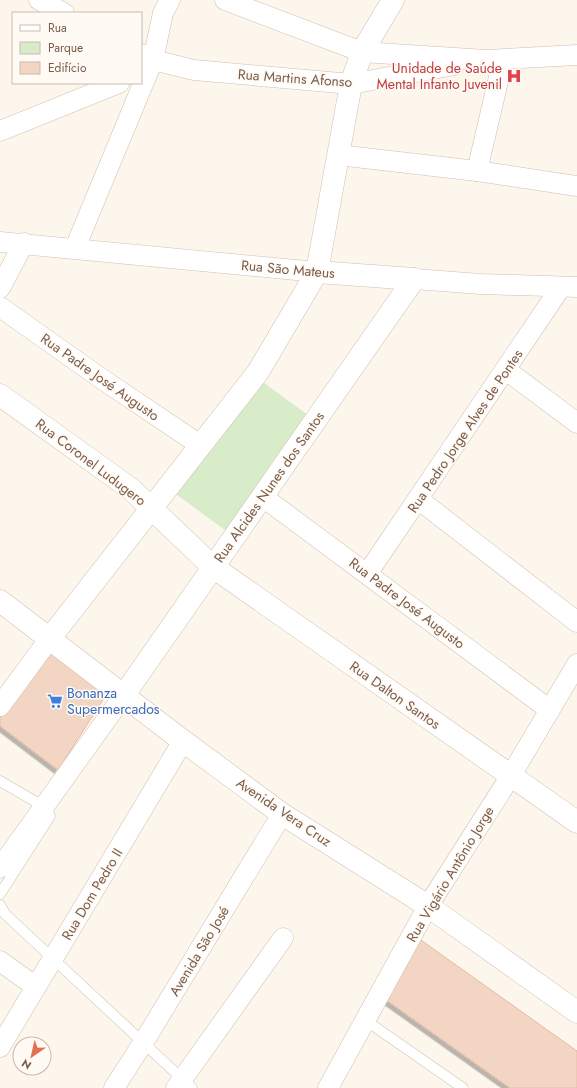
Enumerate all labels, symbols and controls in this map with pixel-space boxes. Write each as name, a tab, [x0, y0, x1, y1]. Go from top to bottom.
legend	[12, 12, 142, 84]
text: Rua	[48, 19, 67, 37]
text: Parque	[48, 39, 83, 57]
place label: Unidade de Saúde Mental Infanto Juvenil	[376, 58, 502, 94]
text: Edifício	[48, 59, 87, 77]
street label: Rua Martins Afonso	[237, 64, 353, 92]
hospital icon: Unidade de Saúde Mental Infanto Juvenil	[505, 67, 523, 85]
street label: Rua São Mateus	[240, 255, 336, 283]
street label: Rua Padre José Augusto	[37, 329, 164, 426]
street label: Rua Pedro Jorge Alves de Pontes	[403, 345, 528, 517]
street label: Rua Alcides Nunes dos Santos	[209, 407, 329, 567]
street label: Rua Coronel Ludugero	[32, 414, 151, 510]
street label: Rua Padre José Augusto	[345, 553, 469, 653]
street label: Rua Dalton Santos	[346, 656, 445, 734]
place label: Bonanza Supermercados	[67, 683, 160, 719]
supermarket icon: Bonanza Supermercados	[46, 692, 64, 710]
street label: Avenida Vera Cruz	[232, 773, 336, 852]
street label: Rua Vigário Antônio Jorge	[401, 802, 499, 946]
street label: Rua Dom Pedro II	[57, 844, 127, 944]
street label: Avenida São José	[164, 902, 234, 1000]
north arrow	[12, 1036, 52, 1076]
text: N	[18, 1055, 35, 1073]

